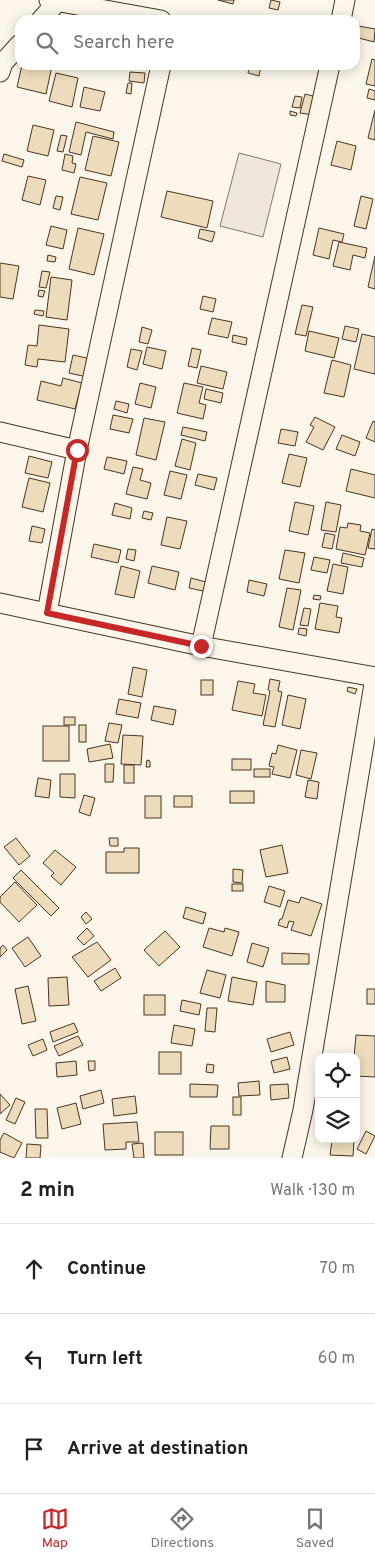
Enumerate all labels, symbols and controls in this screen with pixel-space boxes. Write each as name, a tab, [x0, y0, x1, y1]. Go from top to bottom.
search box	[15, 15, 360, 70]
icon: search	[33, 29, 61, 57]
text: Search here	[73, 31, 175, 55]
route start	[66, 439, 89, 462]
route end	[190, 635, 213, 658]
map controls	[315, 1053, 360, 1143]
button: locate	[315, 1053, 360, 1098]
button: layers	[315, 1098, 360, 1143]
text: 2 min	[20, 1177, 75, 1204]
text: Walk · 130 m	[270, 1181, 355, 1201]
icon: ahead	[20, 1255, 48, 1283]
text: Continue	[67, 1257, 146, 1281]
text: 70 m	[320, 1259, 355, 1279]
icon: left	[20, 1345, 48, 1373]
text: Turn left	[67, 1347, 143, 1371]
text: 60 m	[318, 1349, 355, 1369]
icon: arrive	[20, 1435, 48, 1463]
text: Arrive at destination	[67, 1437, 248, 1461]
tab: Map	[41, 1505, 69, 1552]
tab: Directions	[150, 1505, 214, 1552]
tab: Saved	[296, 1505, 334, 1552]

